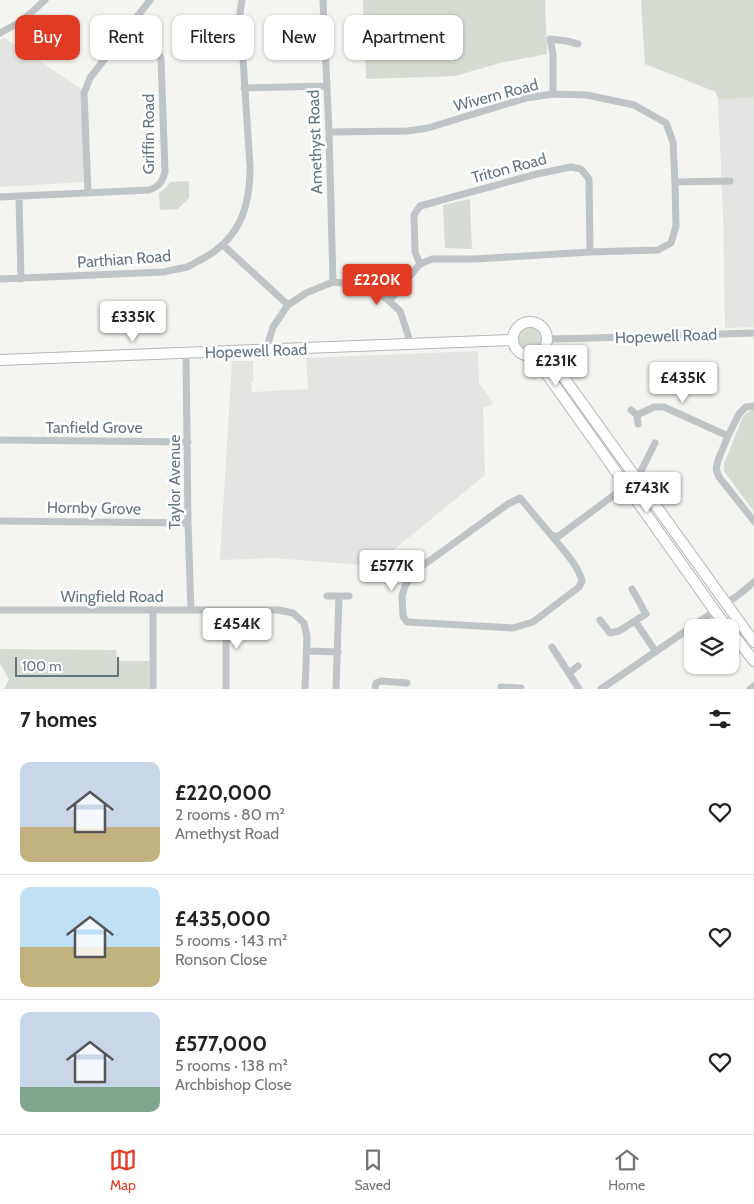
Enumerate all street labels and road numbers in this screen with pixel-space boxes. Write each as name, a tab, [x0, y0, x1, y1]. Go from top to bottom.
street label: Wivern Road	[452, 75, 540, 115]
street label: Amethyst Road	[304, 90, 326, 194]
street label: Griffin Road	[139, 94, 158, 174]
street label: Triton Road	[469, 149, 549, 187]
street label: Parthian Road	[76, 246, 172, 272]
street label: Hopewell Road	[614, 325, 718, 347]
street label: Hopewell Road	[204, 340, 308, 362]
street label: Tanfield Grove	[45, 418, 143, 437]
street label: Taylor Avenue	[165, 435, 184, 529]
street label: Hornby Grove	[47, 498, 141, 518]
street label: Wingfield Road	[60, 587, 164, 606]

